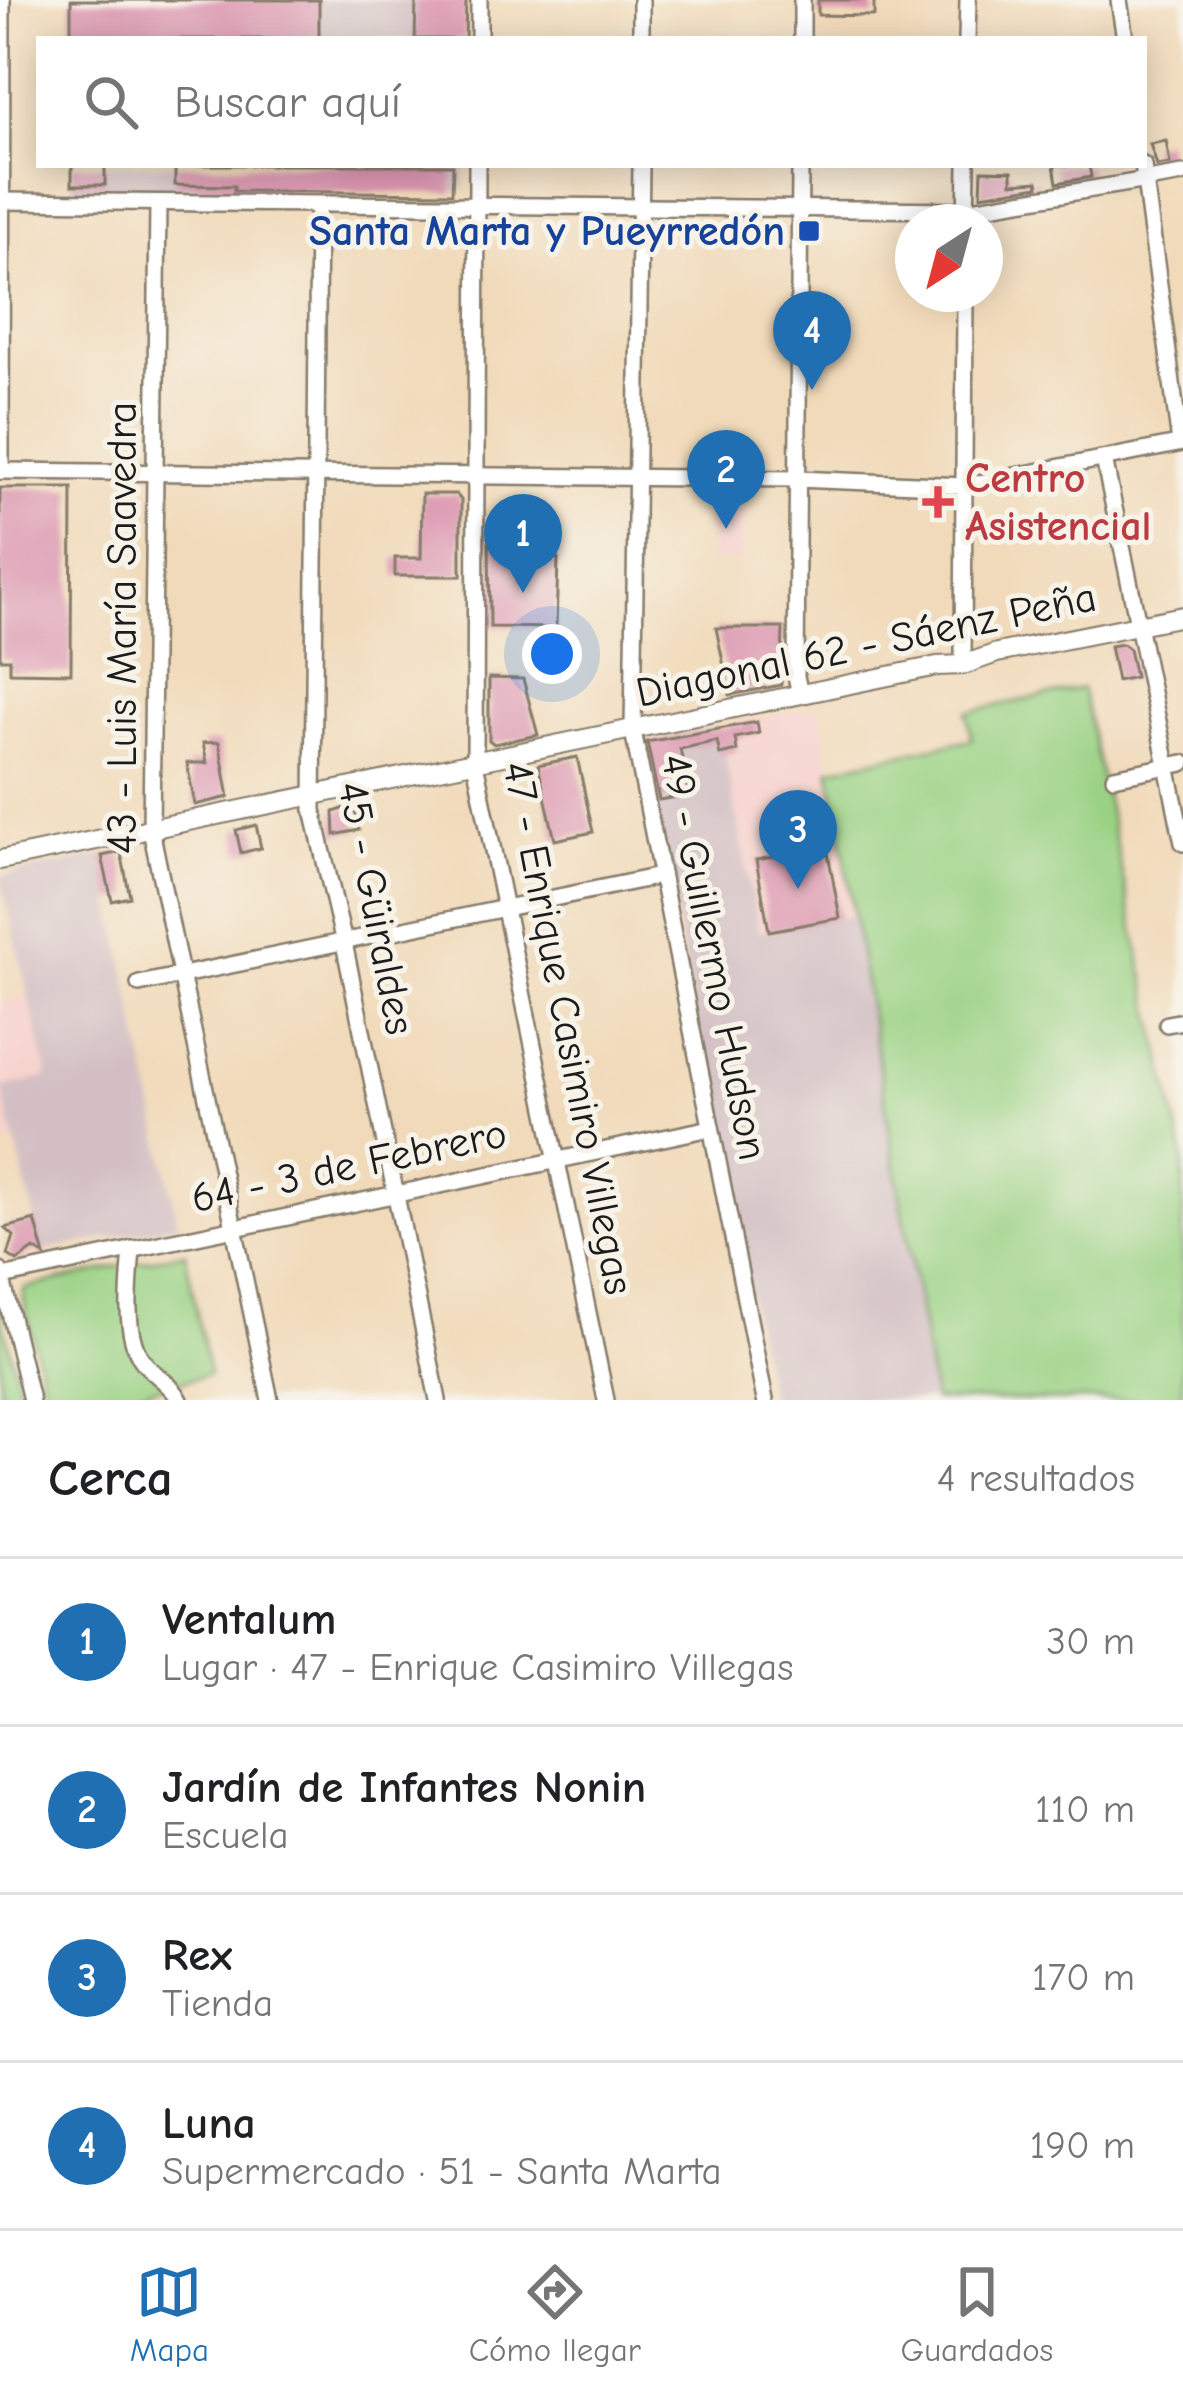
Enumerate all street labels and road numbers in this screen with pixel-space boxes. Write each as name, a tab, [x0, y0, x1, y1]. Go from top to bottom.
street label: 43 - Luis María Saavedra	[98, 402, 147, 854]
street label: Diagonal 62 - Sáenz Peña	[632, 572, 1100, 718]
street label: 49 - Guillermo Hudson	[651, 750, 777, 1164]
street label: 47 - Enrique Casimiro Villegas	[492, 757, 644, 1299]
street label: 45 - Güiraldes	[327, 777, 425, 1039]
street label: 64 - 3 de Febrero	[187, 1109, 511, 1223]

